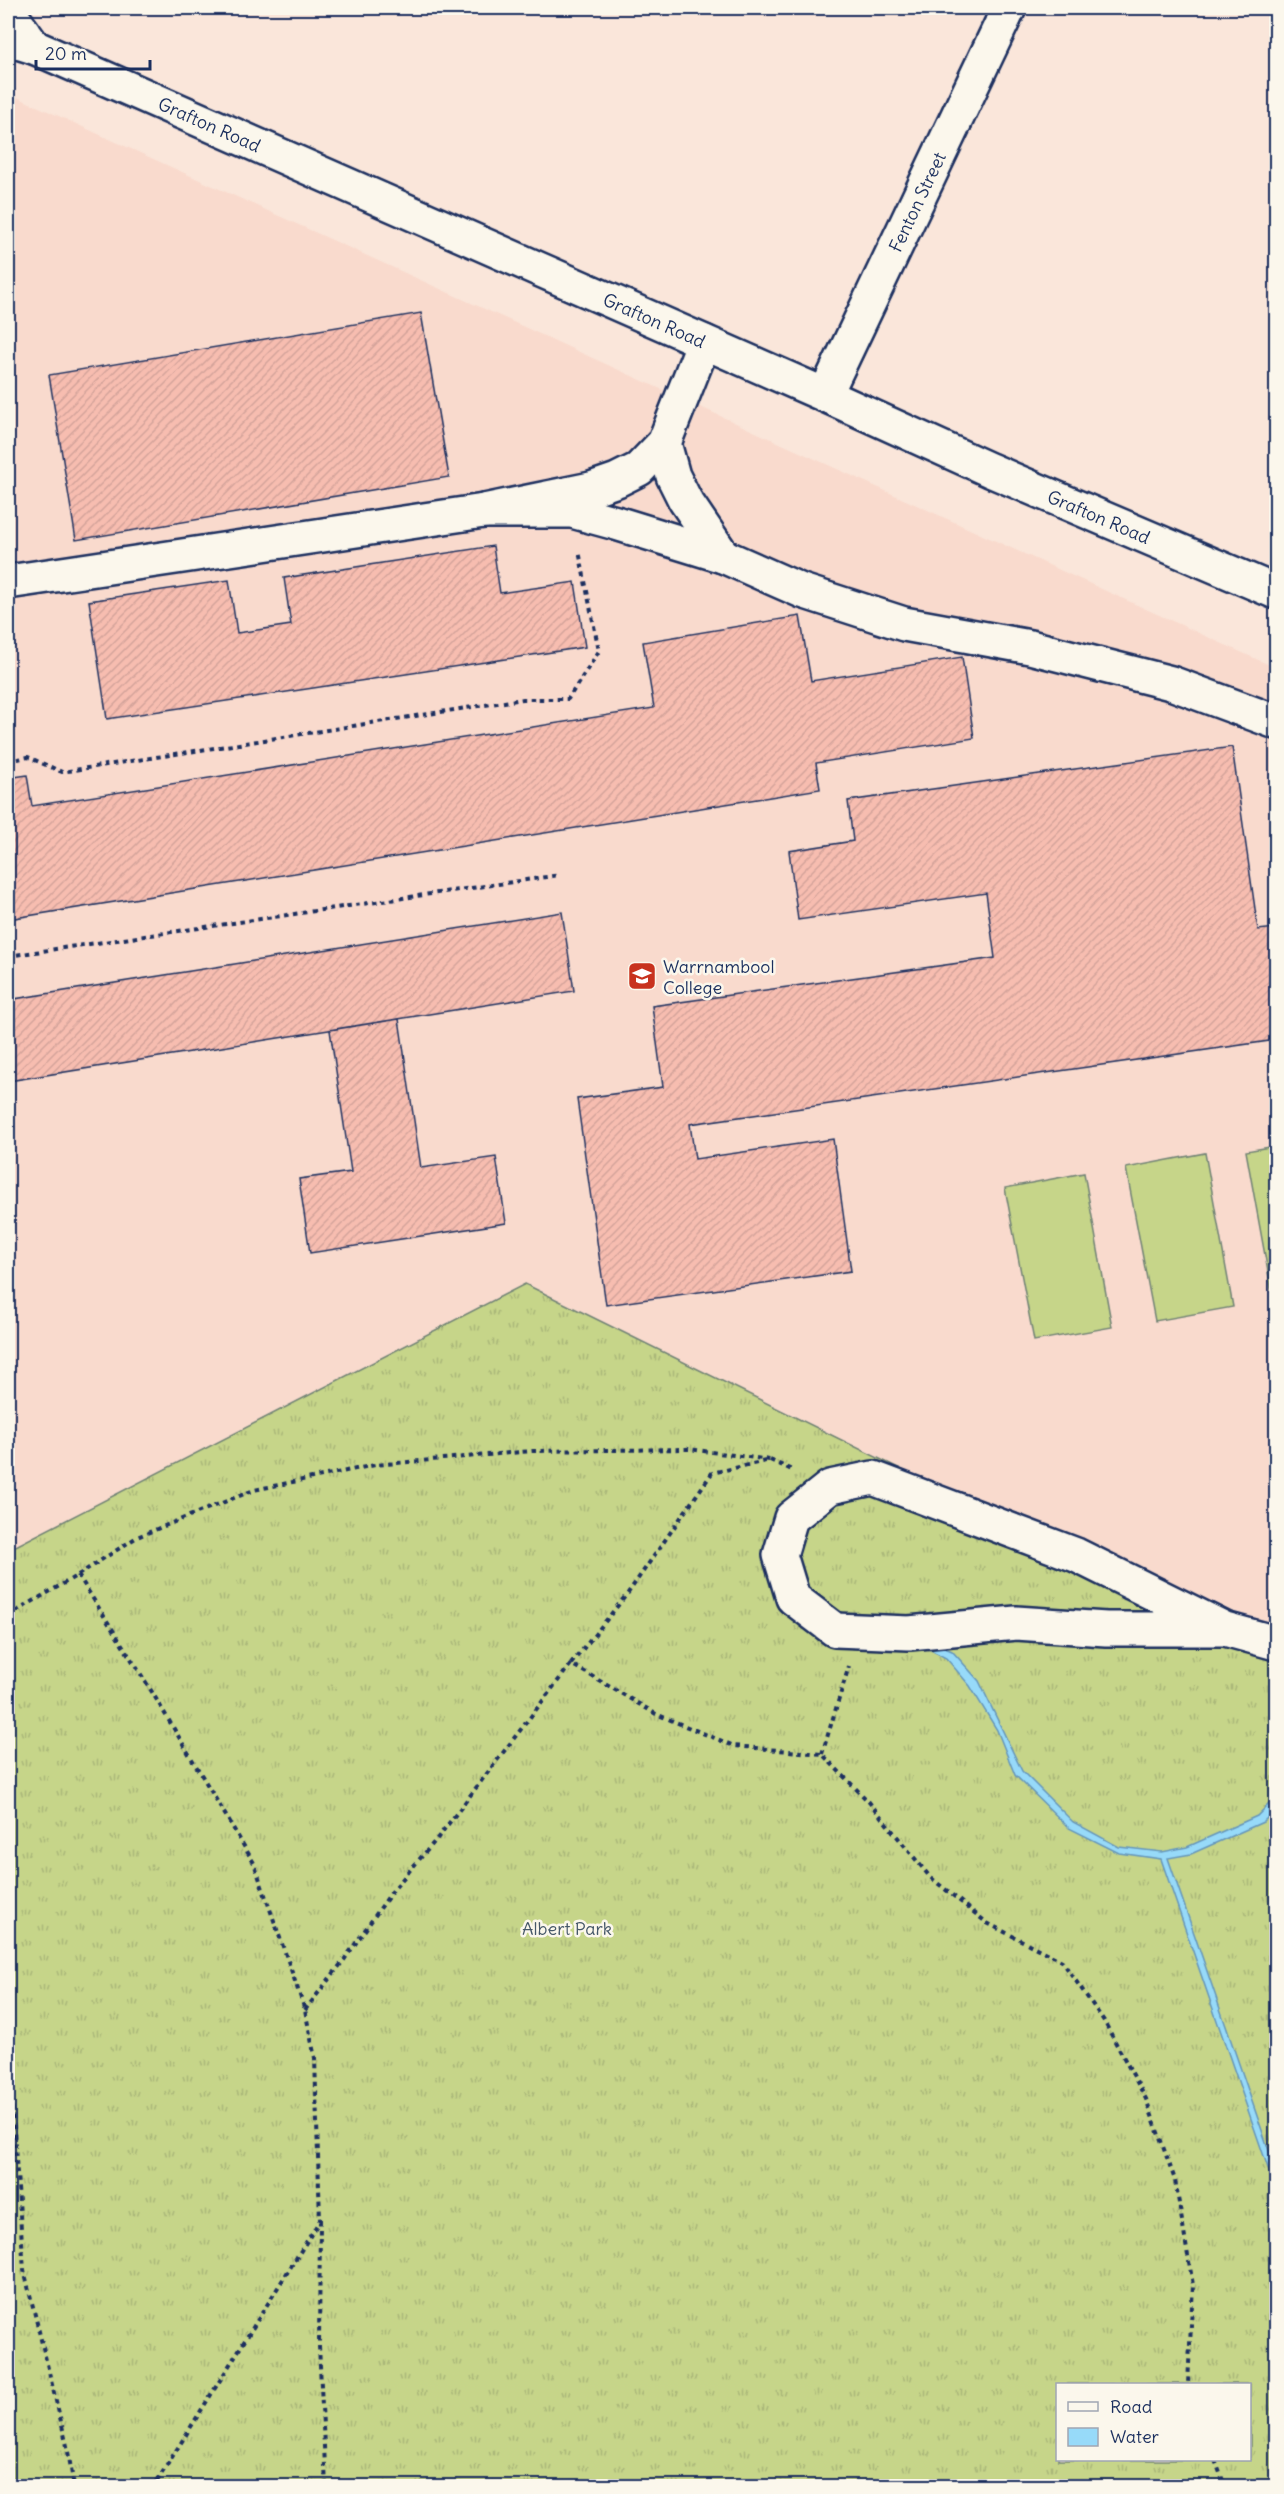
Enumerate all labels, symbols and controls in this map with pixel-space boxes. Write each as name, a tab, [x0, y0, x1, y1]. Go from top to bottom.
scale bar	[36, 33, 150, 71]
text: 20 m	[45, 42, 87, 65]
street label: Grafton Road	[155, 92, 265, 157]
street label: Fenton Street	[883, 148, 951, 256]
street label: Grafton Road	[600, 287, 710, 353]
street label: Grafton Road	[1044, 484, 1154, 549]
place label: Warrnambool College	[663, 955, 774, 999]
school or university icon: Warrnambool College	[626, 960, 658, 992]
park label: Albert Park	[522, 1917, 612, 1940]
legend	[1056, 2383, 1251, 2461]
text: Road	[1110, 2395, 1153, 2418]
text: Water	[1110, 2425, 1160, 2448]

